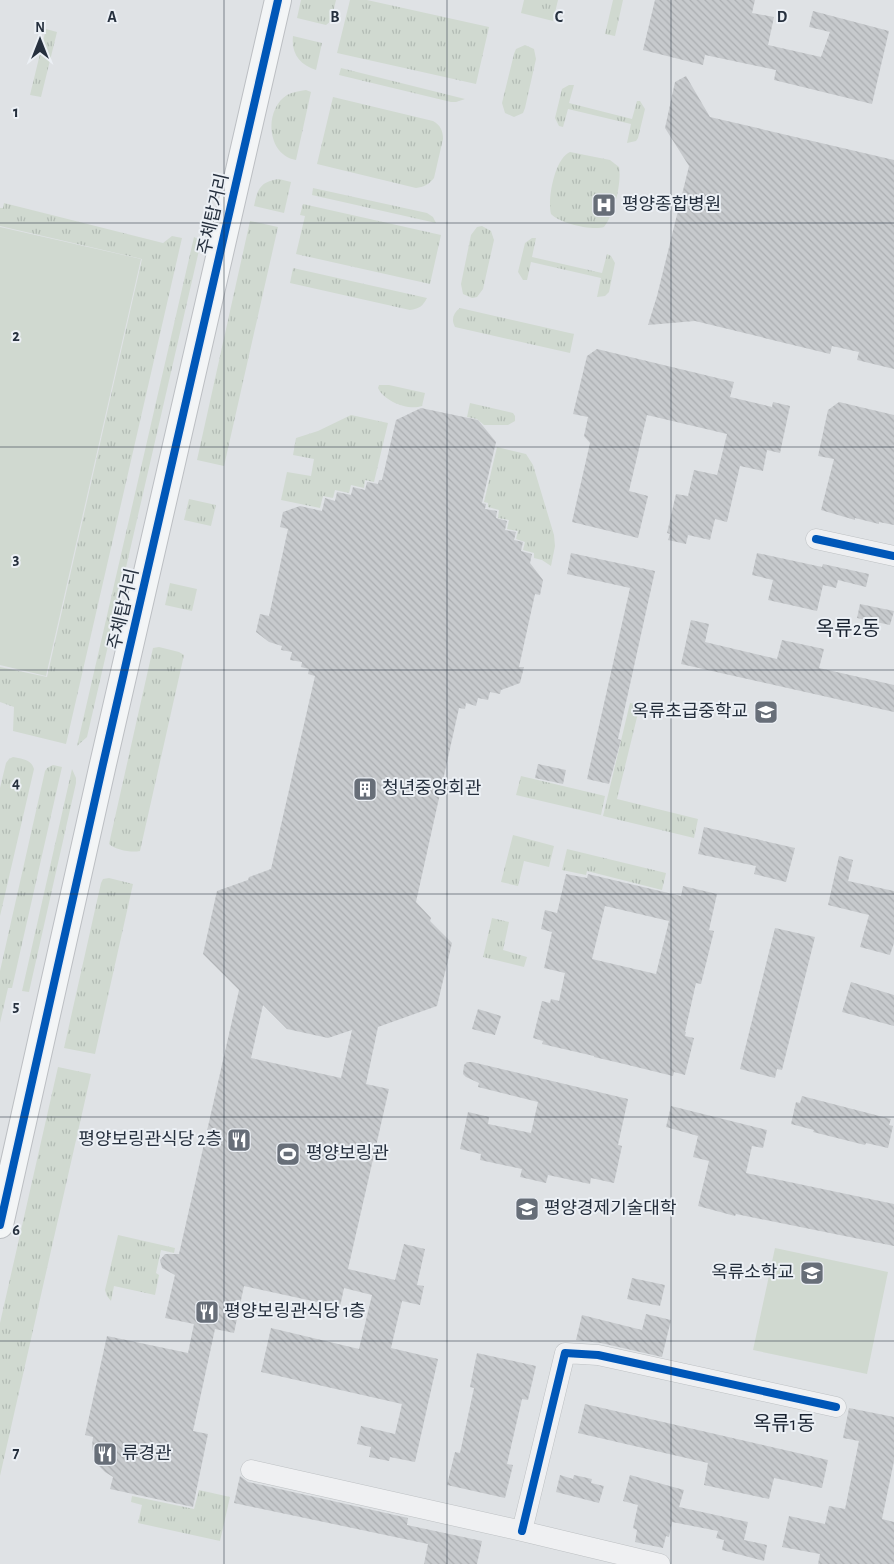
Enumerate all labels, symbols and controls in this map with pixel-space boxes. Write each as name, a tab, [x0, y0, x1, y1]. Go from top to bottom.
text: A	[107, 9, 117, 25]
text: B	[330, 9, 340, 25]
text: C	[555, 9, 564, 25]
text: D	[777, 9, 788, 25]
north arrow	[15, 15, 65, 65]
text: N	[35, 21, 45, 35]
text: 1	[13, 104, 19, 120]
street label: 주체탑거리	[194, 171, 232, 256]
hospital icon: 평양종합병원	[591, 192, 617, 218]
place label: 평양종합병원	[622, 194, 721, 214]
text: 2	[12, 328, 20, 344]
text: 3	[13, 551, 20, 567]
street label: 주체탑거리	[104, 566, 142, 651]
district label: 옥류2동	[816, 618, 880, 639]
school or university icon: 옥류초급중학교	[753, 699, 779, 725]
place label: 옥류초급중학교	[632, 702, 748, 721]
text: 4	[12, 775, 20, 791]
building icon: 청년중앙회관	[352, 776, 378, 802]
place label: 청년중앙회관	[382, 778, 482, 798]
text: 5	[13, 998, 20, 1014]
restaurant icon: 평양보링관식당 2층	[226, 1127, 252, 1153]
place label: 평양보링관식당 2층	[78, 1129, 222, 1149]
sports icon: 평양보링관	[275, 1141, 301, 1167]
place label: 평양보링관	[306, 1144, 389, 1163]
school or university icon: 평양경제기술대학	[514, 1196, 540, 1222]
place label: 평양경제기술대학	[544, 1198, 676, 1218]
text: 6	[12, 1222, 20, 1238]
school or university icon: 옥류소학교	[799, 1260, 825, 1286]
place label: 옥류소학교	[711, 1263, 794, 1282]
restaurant icon: 평양보링관식당 1층	[194, 1299, 220, 1325]
place label: 평양보링관식당 1층	[224, 1301, 366, 1321]
district label: 옥류1동	[753, 1413, 815, 1434]
restaurant icon: 류경관	[92, 1441, 118, 1467]
place label: 류경관	[122, 1444, 172, 1463]
text: 7	[13, 1445, 20, 1461]

